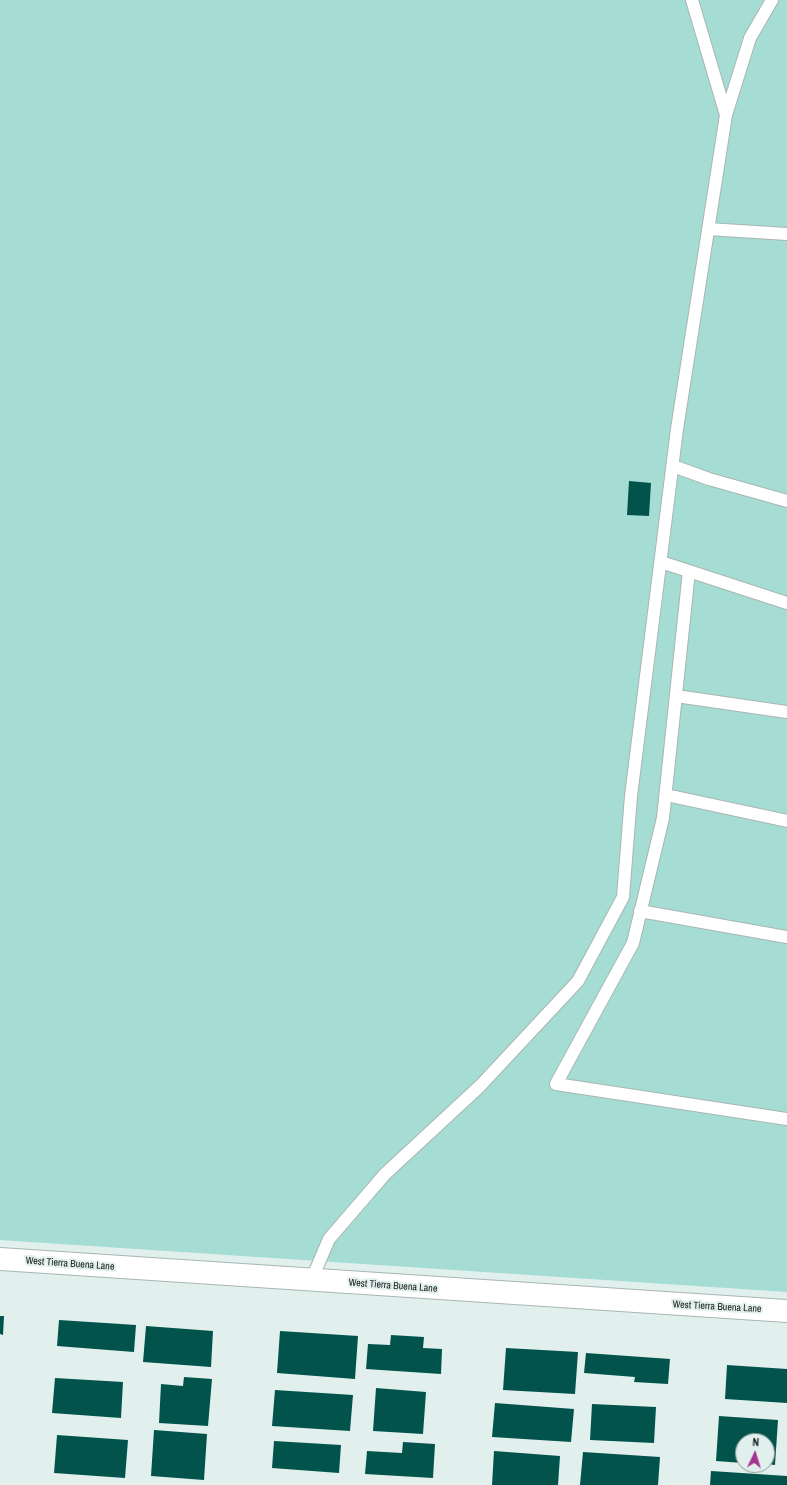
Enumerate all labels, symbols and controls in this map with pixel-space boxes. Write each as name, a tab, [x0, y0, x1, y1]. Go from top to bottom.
street label: West Tierra Buena Lane	[25, 1255, 115, 1273]
street label: West Tierra Buena Lane	[348, 1277, 438, 1295]
street label: West Tierra Buena Lane	[672, 1299, 762, 1315]
north arrow	[735, 1433, 775, 1473]
text: N	[752, 1435, 759, 1449]

